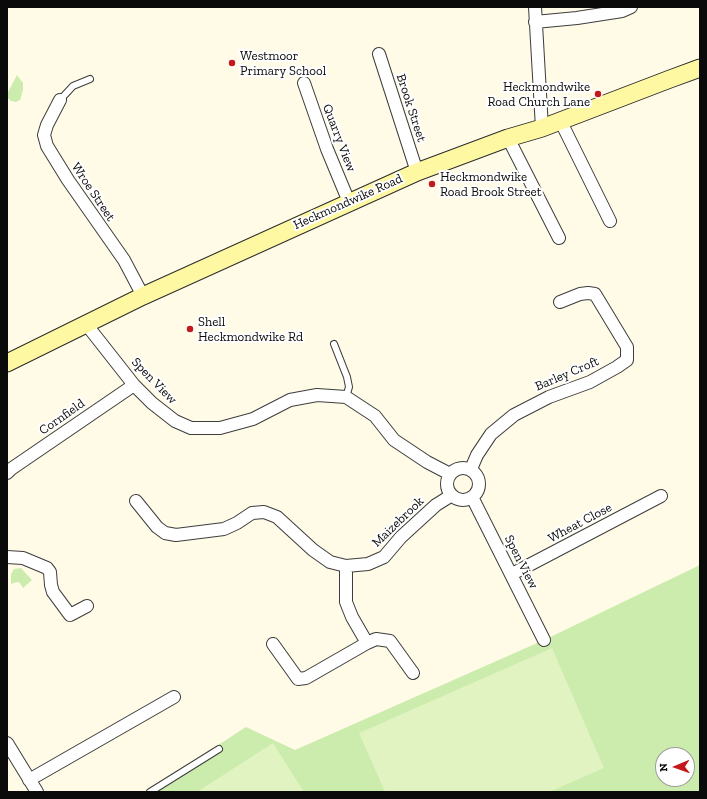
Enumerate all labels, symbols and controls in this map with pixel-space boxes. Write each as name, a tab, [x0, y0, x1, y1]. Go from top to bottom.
place label: Westmoor Primary School	[240, 48, 326, 79]
marker: Westmoor Primary School	[227, 58, 237, 68]
street label: Brook Street	[393, 72, 429, 144]
place label: Heckmondwike Road Church Lane	[488, 79, 590, 110]
marker: Heckmondwike Road Church Lane	[593, 89, 603, 99]
street label: Quarry View	[319, 102, 359, 174]
street label: Wroe Street	[68, 160, 118, 224]
place label: Heckmondwike Road Brook Street	[440, 169, 542, 200]
street label: Heckmondwike Road	[291, 171, 405, 233]
marker: Heckmondwike Road Brook Street	[427, 179, 437, 189]
place label: Shell Heckmondwike Rd	[198, 314, 303, 345]
marker: Shell Heckmondwike Rd	[185, 324, 195, 334]
street label: Barley Croft	[533, 354, 601, 394]
street label: Spen View	[128, 355, 180, 407]
street label: Cornfield	[36, 396, 88, 438]
street label: Maizebrook	[369, 494, 427, 550]
street label: Wheat Close	[545, 500, 615, 546]
street label: Spen View	[501, 532, 541, 592]
north arrow	[655, 747, 695, 787]
text: N	[657, 763, 670, 772]

